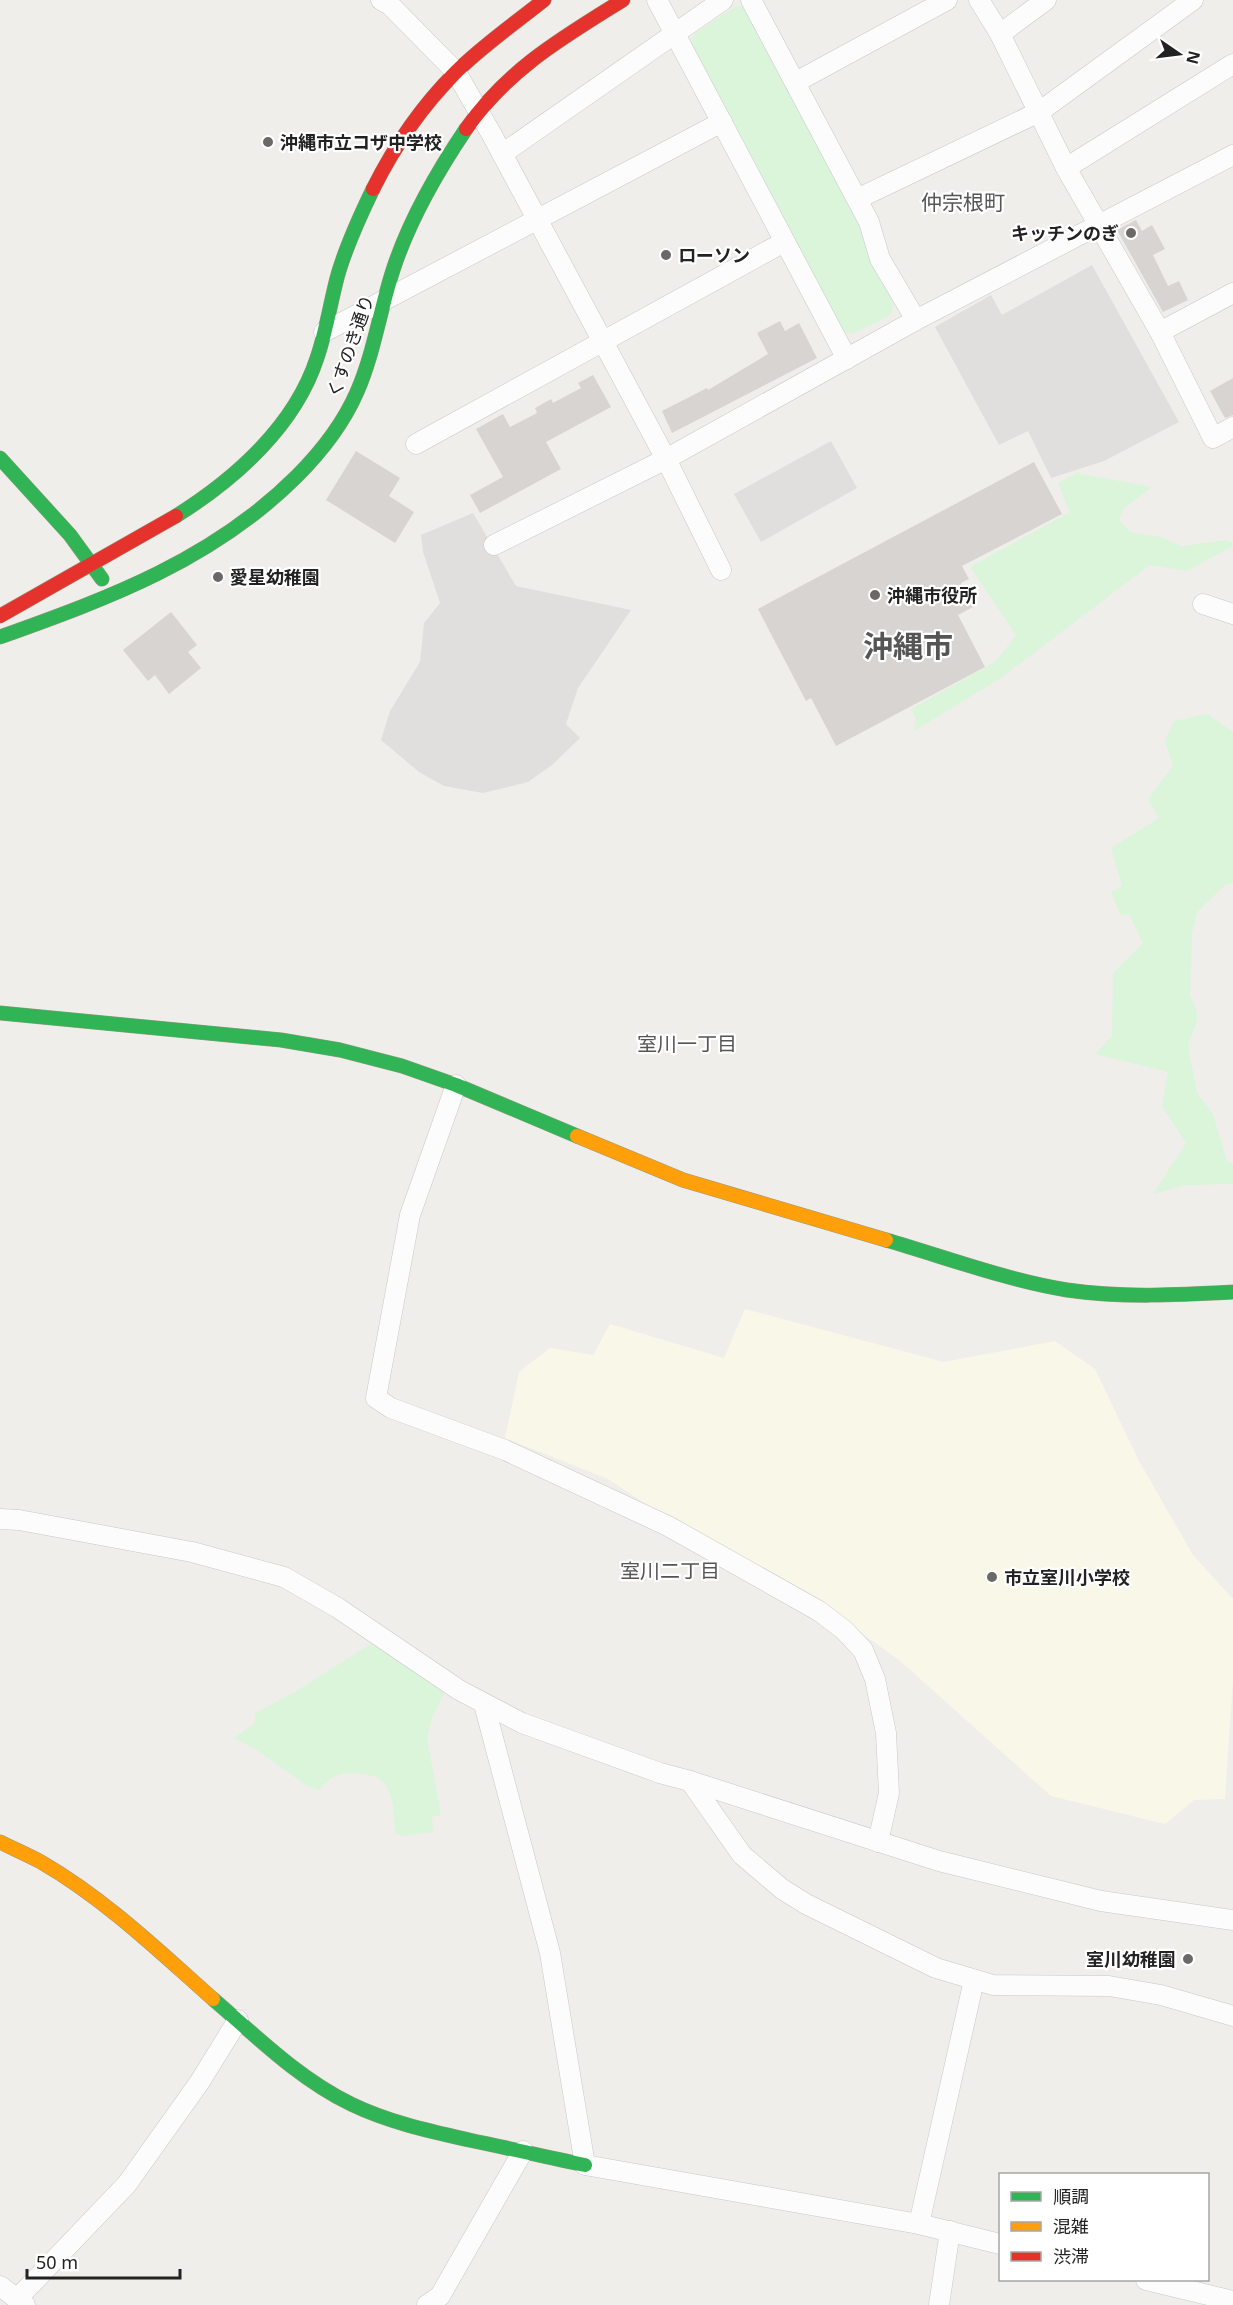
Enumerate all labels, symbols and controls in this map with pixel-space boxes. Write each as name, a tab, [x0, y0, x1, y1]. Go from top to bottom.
north arrow	[1149, 24, 1209, 84]
text: N	[1181, 49, 1206, 67]
place label: 沖縄市立コザ中学校	[280, 130, 442, 154]
marker: 沖縄市立コザ中学校	[261, 135, 275, 149]
district label: 仲宗根町	[921, 188, 1005, 216]
place label: キッチンのぎ	[1011, 221, 1119, 245]
marker: キッチンのぎ	[1124, 226, 1138, 240]
place label: ローソン	[678, 243, 750, 267]
marker: ローソン	[659, 248, 673, 262]
street label: くすのき通り	[321, 291, 379, 401]
place label: 愛星幼稚園	[230, 565, 320, 589]
marker: 愛星幼稚園	[211, 570, 225, 584]
place label: 沖縄市役所	[887, 583, 977, 607]
marker: 沖縄市役所	[868, 588, 882, 602]
district label: 沖縄市	[863, 625, 953, 666]
district label: 室川一丁目	[637, 1030, 737, 1057]
district label: 室川二丁目	[620, 1557, 720, 1584]
place label: 市立室川小学校	[1004, 1565, 1130, 1589]
marker: 市立室川小学校	[985, 1570, 999, 1584]
place label: 室川幼稚園	[1086, 1947, 1176, 1971]
marker: 室川幼稚園	[1181, 1952, 1195, 1966]
legend	[999, 2173, 1209, 2281]
text: 順調	[1053, 2184, 1089, 2208]
text: 混雑	[1053, 2214, 1089, 2238]
scale bar	[27, 2242, 180, 2280]
text: 渋滞	[1053, 2244, 1089, 2268]
text: 50 m	[36, 2250, 78, 2274]

